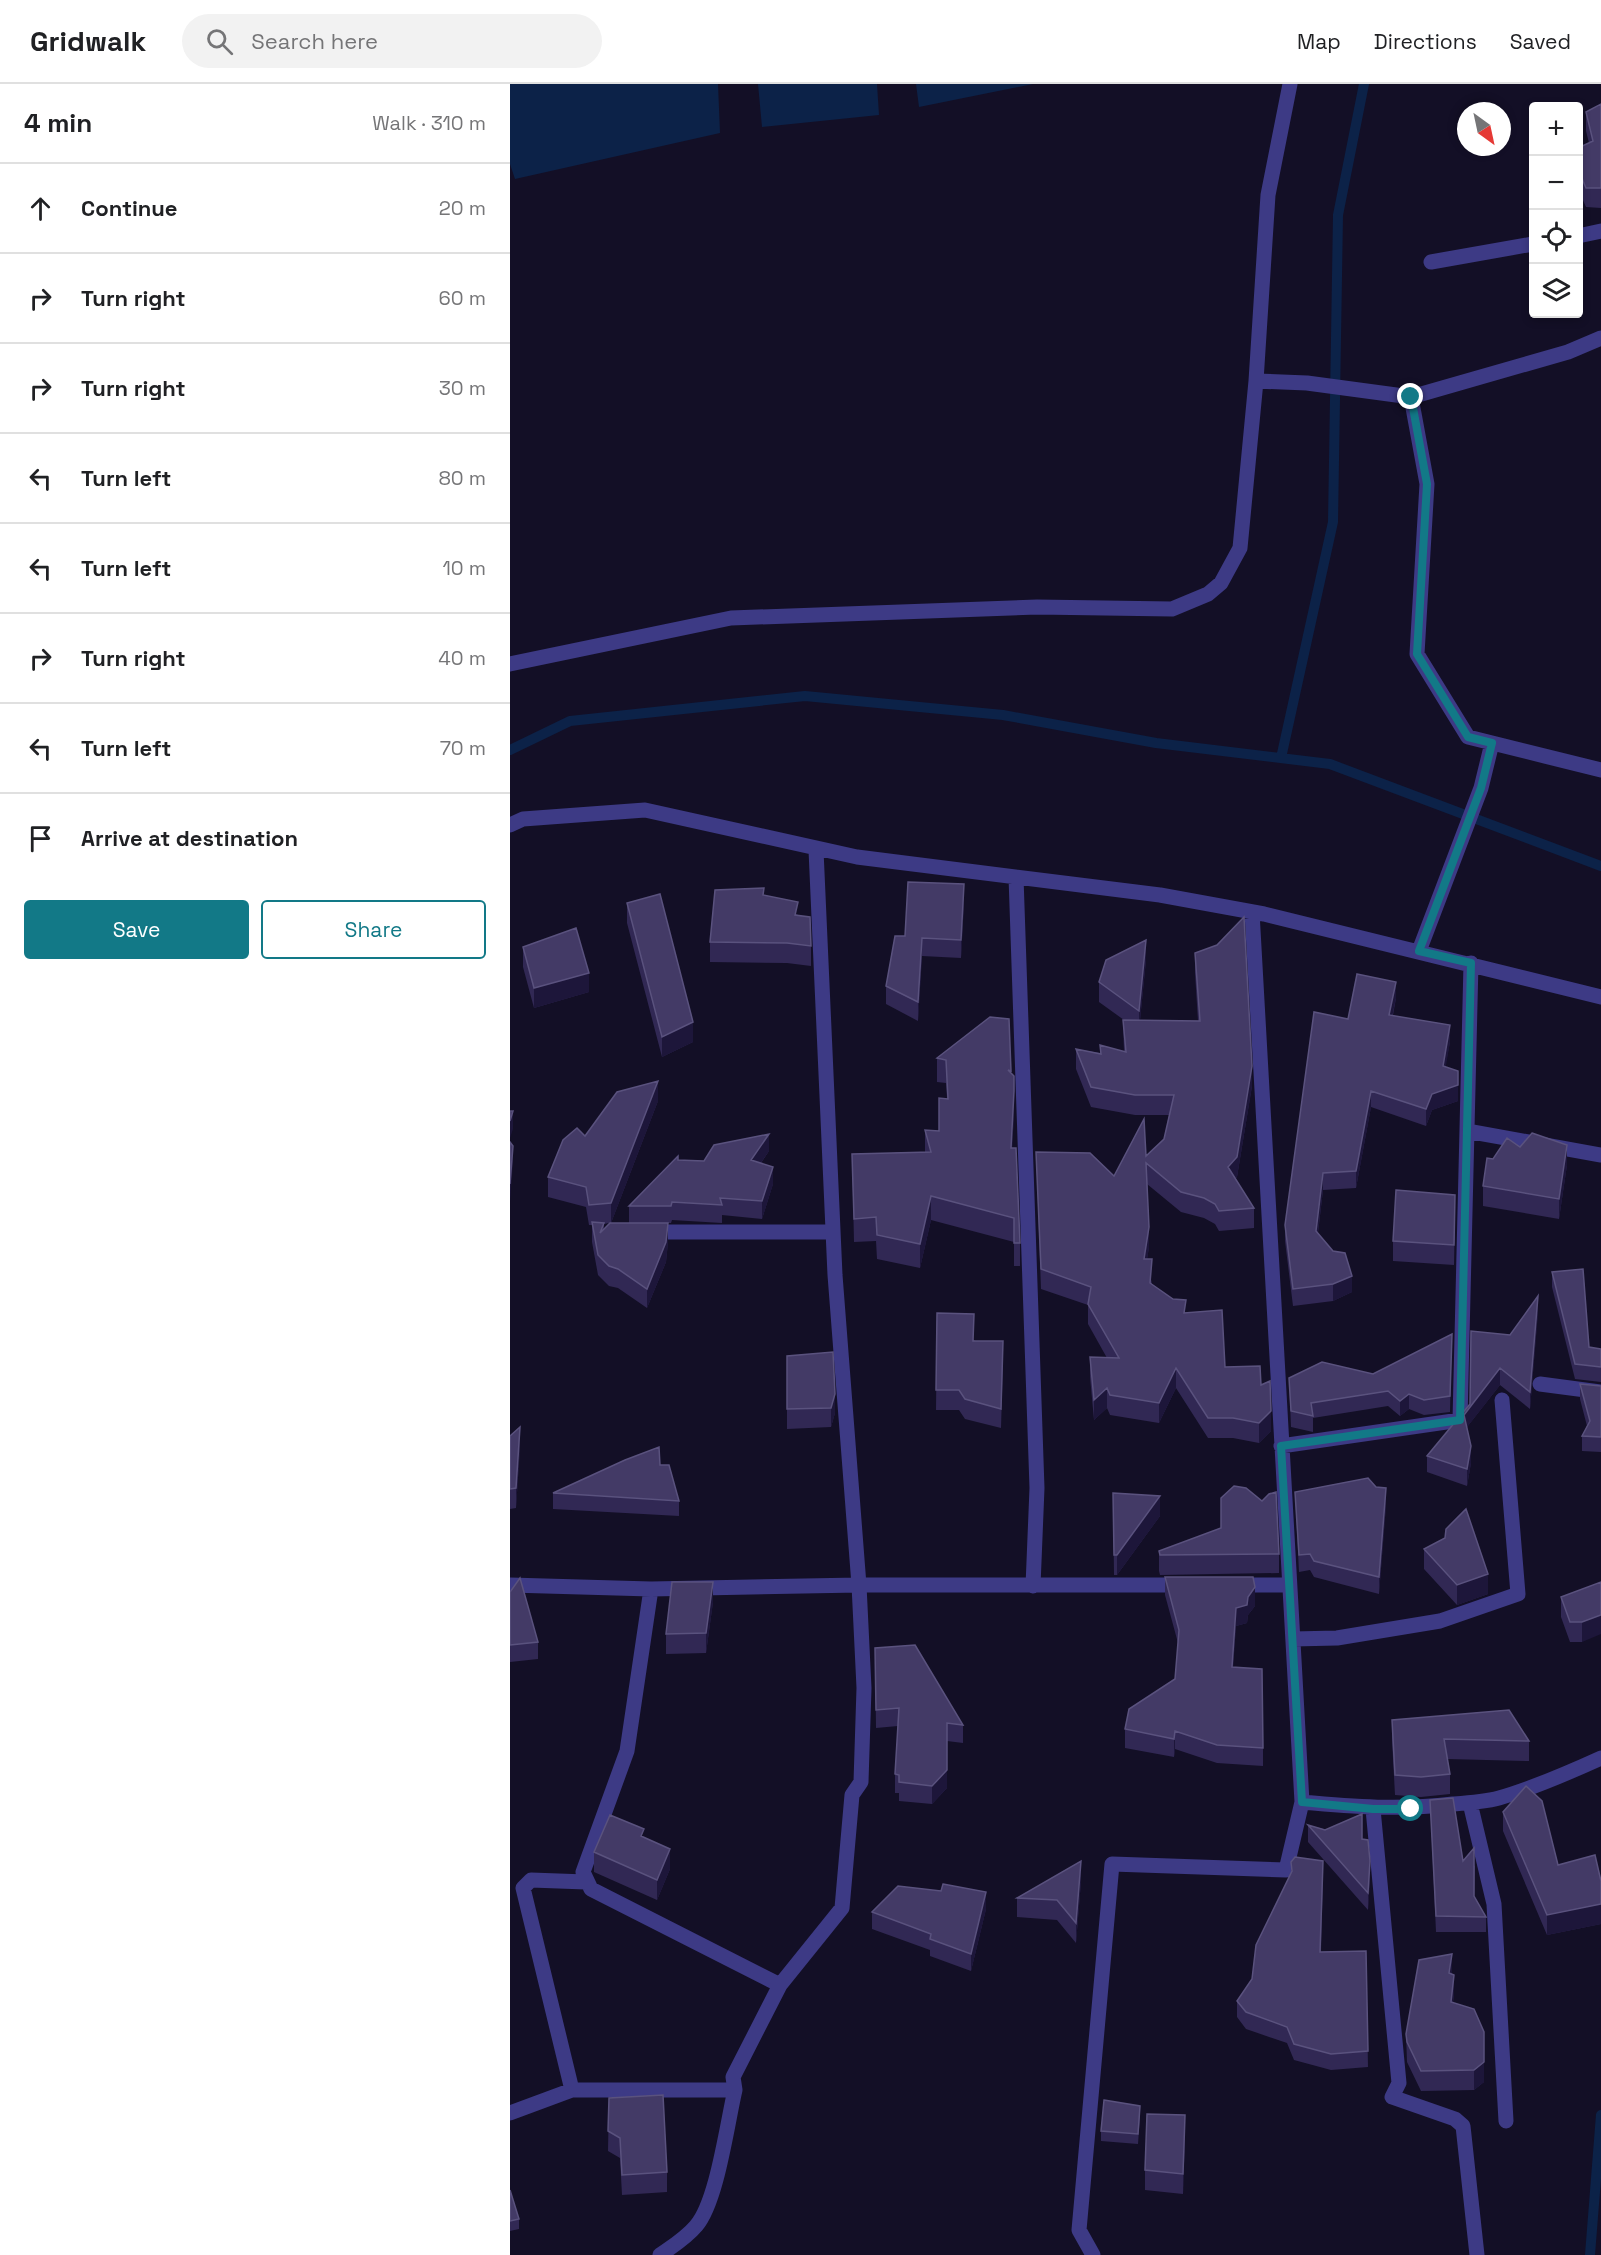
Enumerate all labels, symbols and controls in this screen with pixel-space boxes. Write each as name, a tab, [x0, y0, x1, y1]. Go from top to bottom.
search box	[182, 14, 602, 68]
text: Gridwalk	[30, 23, 146, 59]
icon: search	[203, 25, 236, 58]
text: Search here	[251, 27, 378, 55]
text: Map	[1297, 28, 1341, 55]
text: Directions	[1374, 28, 1477, 55]
text: Saved	[1510, 28, 1571, 55]
north arrow	[1457, 102, 1511, 156]
map controls	[1529, 102, 1583, 318]
button: +	[1529, 102, 1583, 156]
text: 4 min	[24, 106, 92, 140]
text: Walk · 310 m	[372, 110, 486, 136]
button: −	[1529, 156, 1583, 210]
icon: ahead	[24, 192, 57, 225]
text: Continue	[81, 194, 177, 222]
text: 20 m	[439, 195, 486, 221]
button: locate	[1529, 210, 1583, 264]
button: layers	[1529, 264, 1583, 318]
icon: right	[24, 282, 57, 315]
text: Turn right	[81, 284, 186, 312]
text: 60 m	[439, 285, 486, 311]
icon: right	[24, 372, 57, 405]
text: Turn right	[81, 374, 186, 402]
text: 30 m	[439, 375, 486, 401]
route end	[1397, 383, 1423, 409]
icon: left	[24, 462, 57, 495]
text: Turn left	[81, 464, 171, 492]
text: 80 m	[438, 465, 486, 491]
icon: left	[24, 552, 57, 585]
text: Turn left	[81, 554, 171, 582]
text: 10 m	[442, 555, 486, 581]
icon: right	[24, 642, 57, 675]
text: Turn right	[81, 644, 186, 672]
text: 40 m	[438, 645, 486, 671]
icon: left	[24, 732, 57, 765]
text: Turn left	[81, 734, 171, 762]
text: 70 m	[440, 735, 486, 761]
icon: arrive	[24, 822, 57, 855]
text: Arrive at destination	[81, 824, 298, 852]
button: Save	[24, 900, 249, 959]
button: Share	[261, 900, 486, 959]
route start	[1397, 1795, 1423, 1821]

